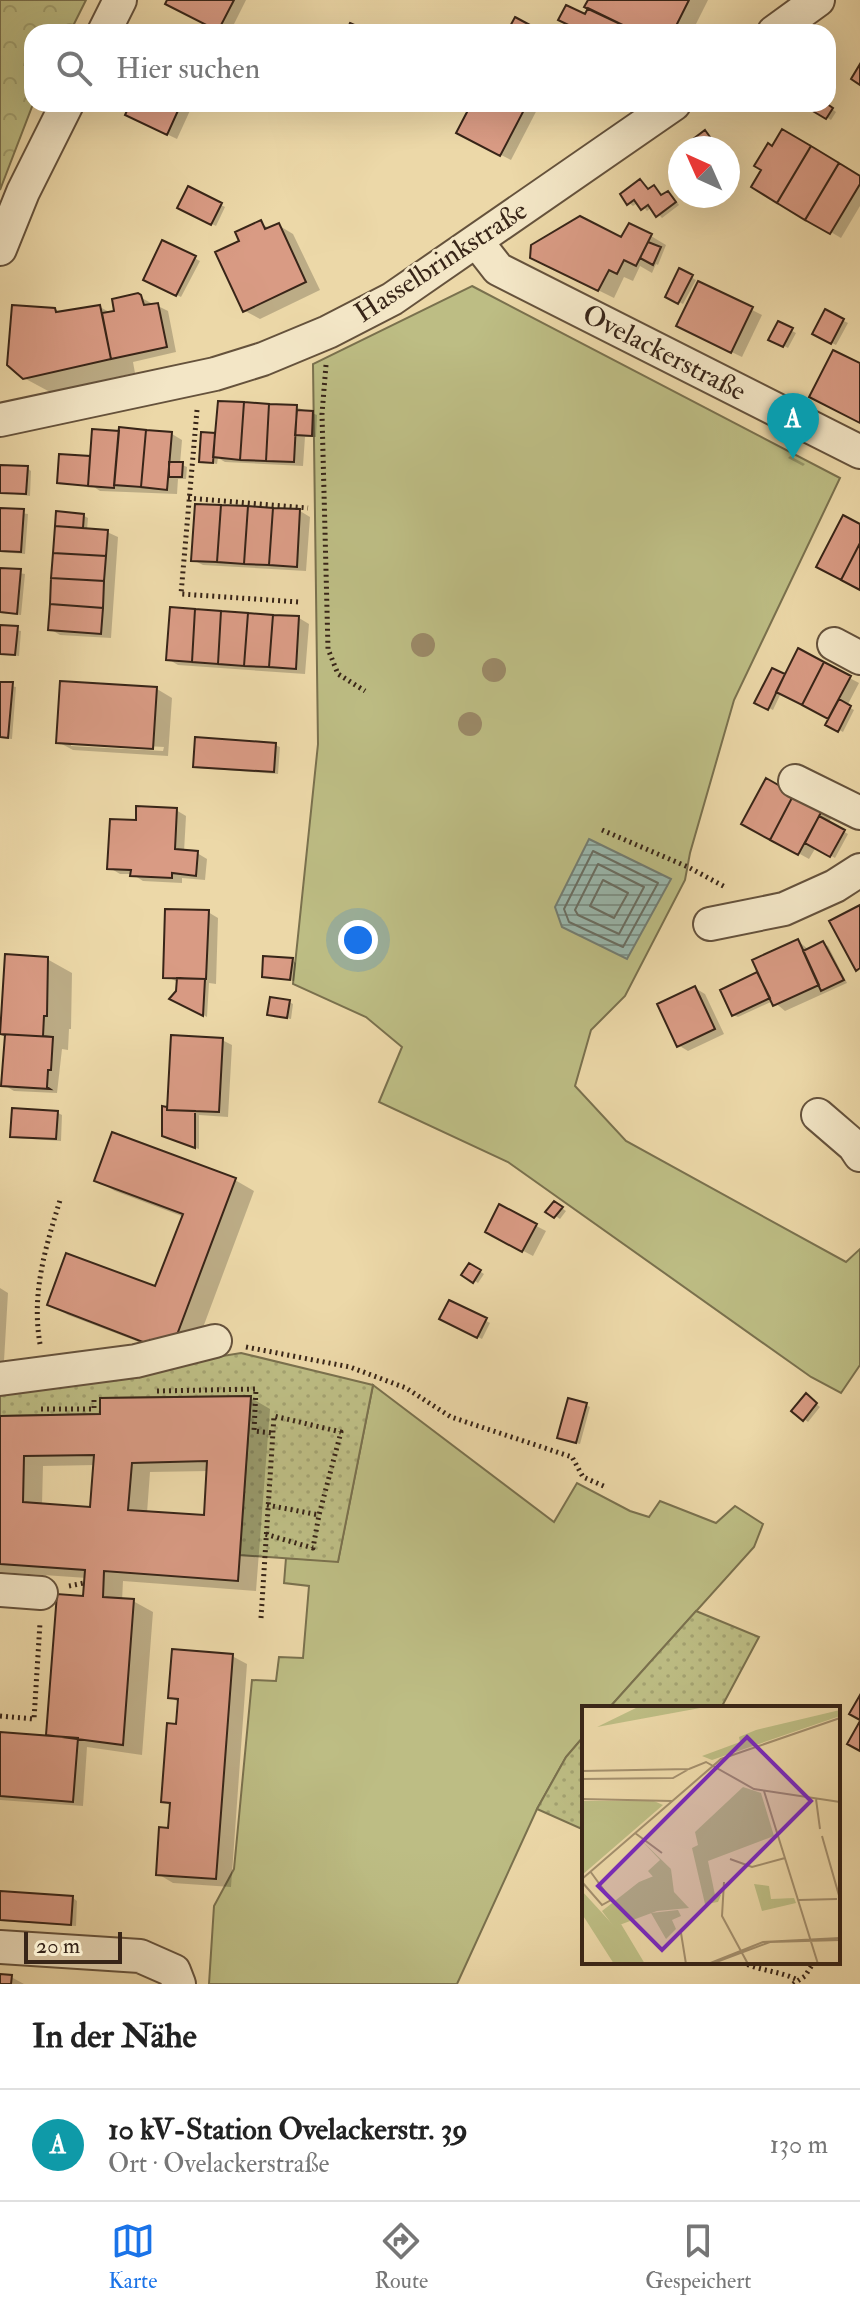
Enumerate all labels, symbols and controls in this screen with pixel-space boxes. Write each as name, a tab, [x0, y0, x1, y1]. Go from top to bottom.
search box	[24, 24, 836, 112]
icon: search	[52, 46, 96, 90]
text: Hier suchen	[116, 50, 260, 87]
north arrow	[668, 136, 740, 208]
street label: Hasselbrinkstraße	[348, 193, 534, 331]
street label: Ovelackerstraße	[576, 297, 752, 409]
pin: A	[767, 393, 819, 459]
your location	[338, 920, 378, 960]
inset map	[582, 1706, 840, 1964]
scale bar	[24, 1928, 122, 1964]
text: 20 m	[36, 1932, 80, 1960]
text: In der Nähe	[32, 2015, 197, 2058]
text: 10 kV-Station Ovelackerstr. 39	[108, 2111, 468, 2148]
text: A	[50, 2129, 66, 2161]
text: 130 m	[770, 2129, 828, 2161]
text: Ort · Ovelackerstraße	[108, 2148, 329, 2180]
tab: Karte	[109, 2219, 157, 2295]
tab: Route	[374, 2219, 428, 2295]
tab: Gespeichert	[645, 2219, 751, 2295]

